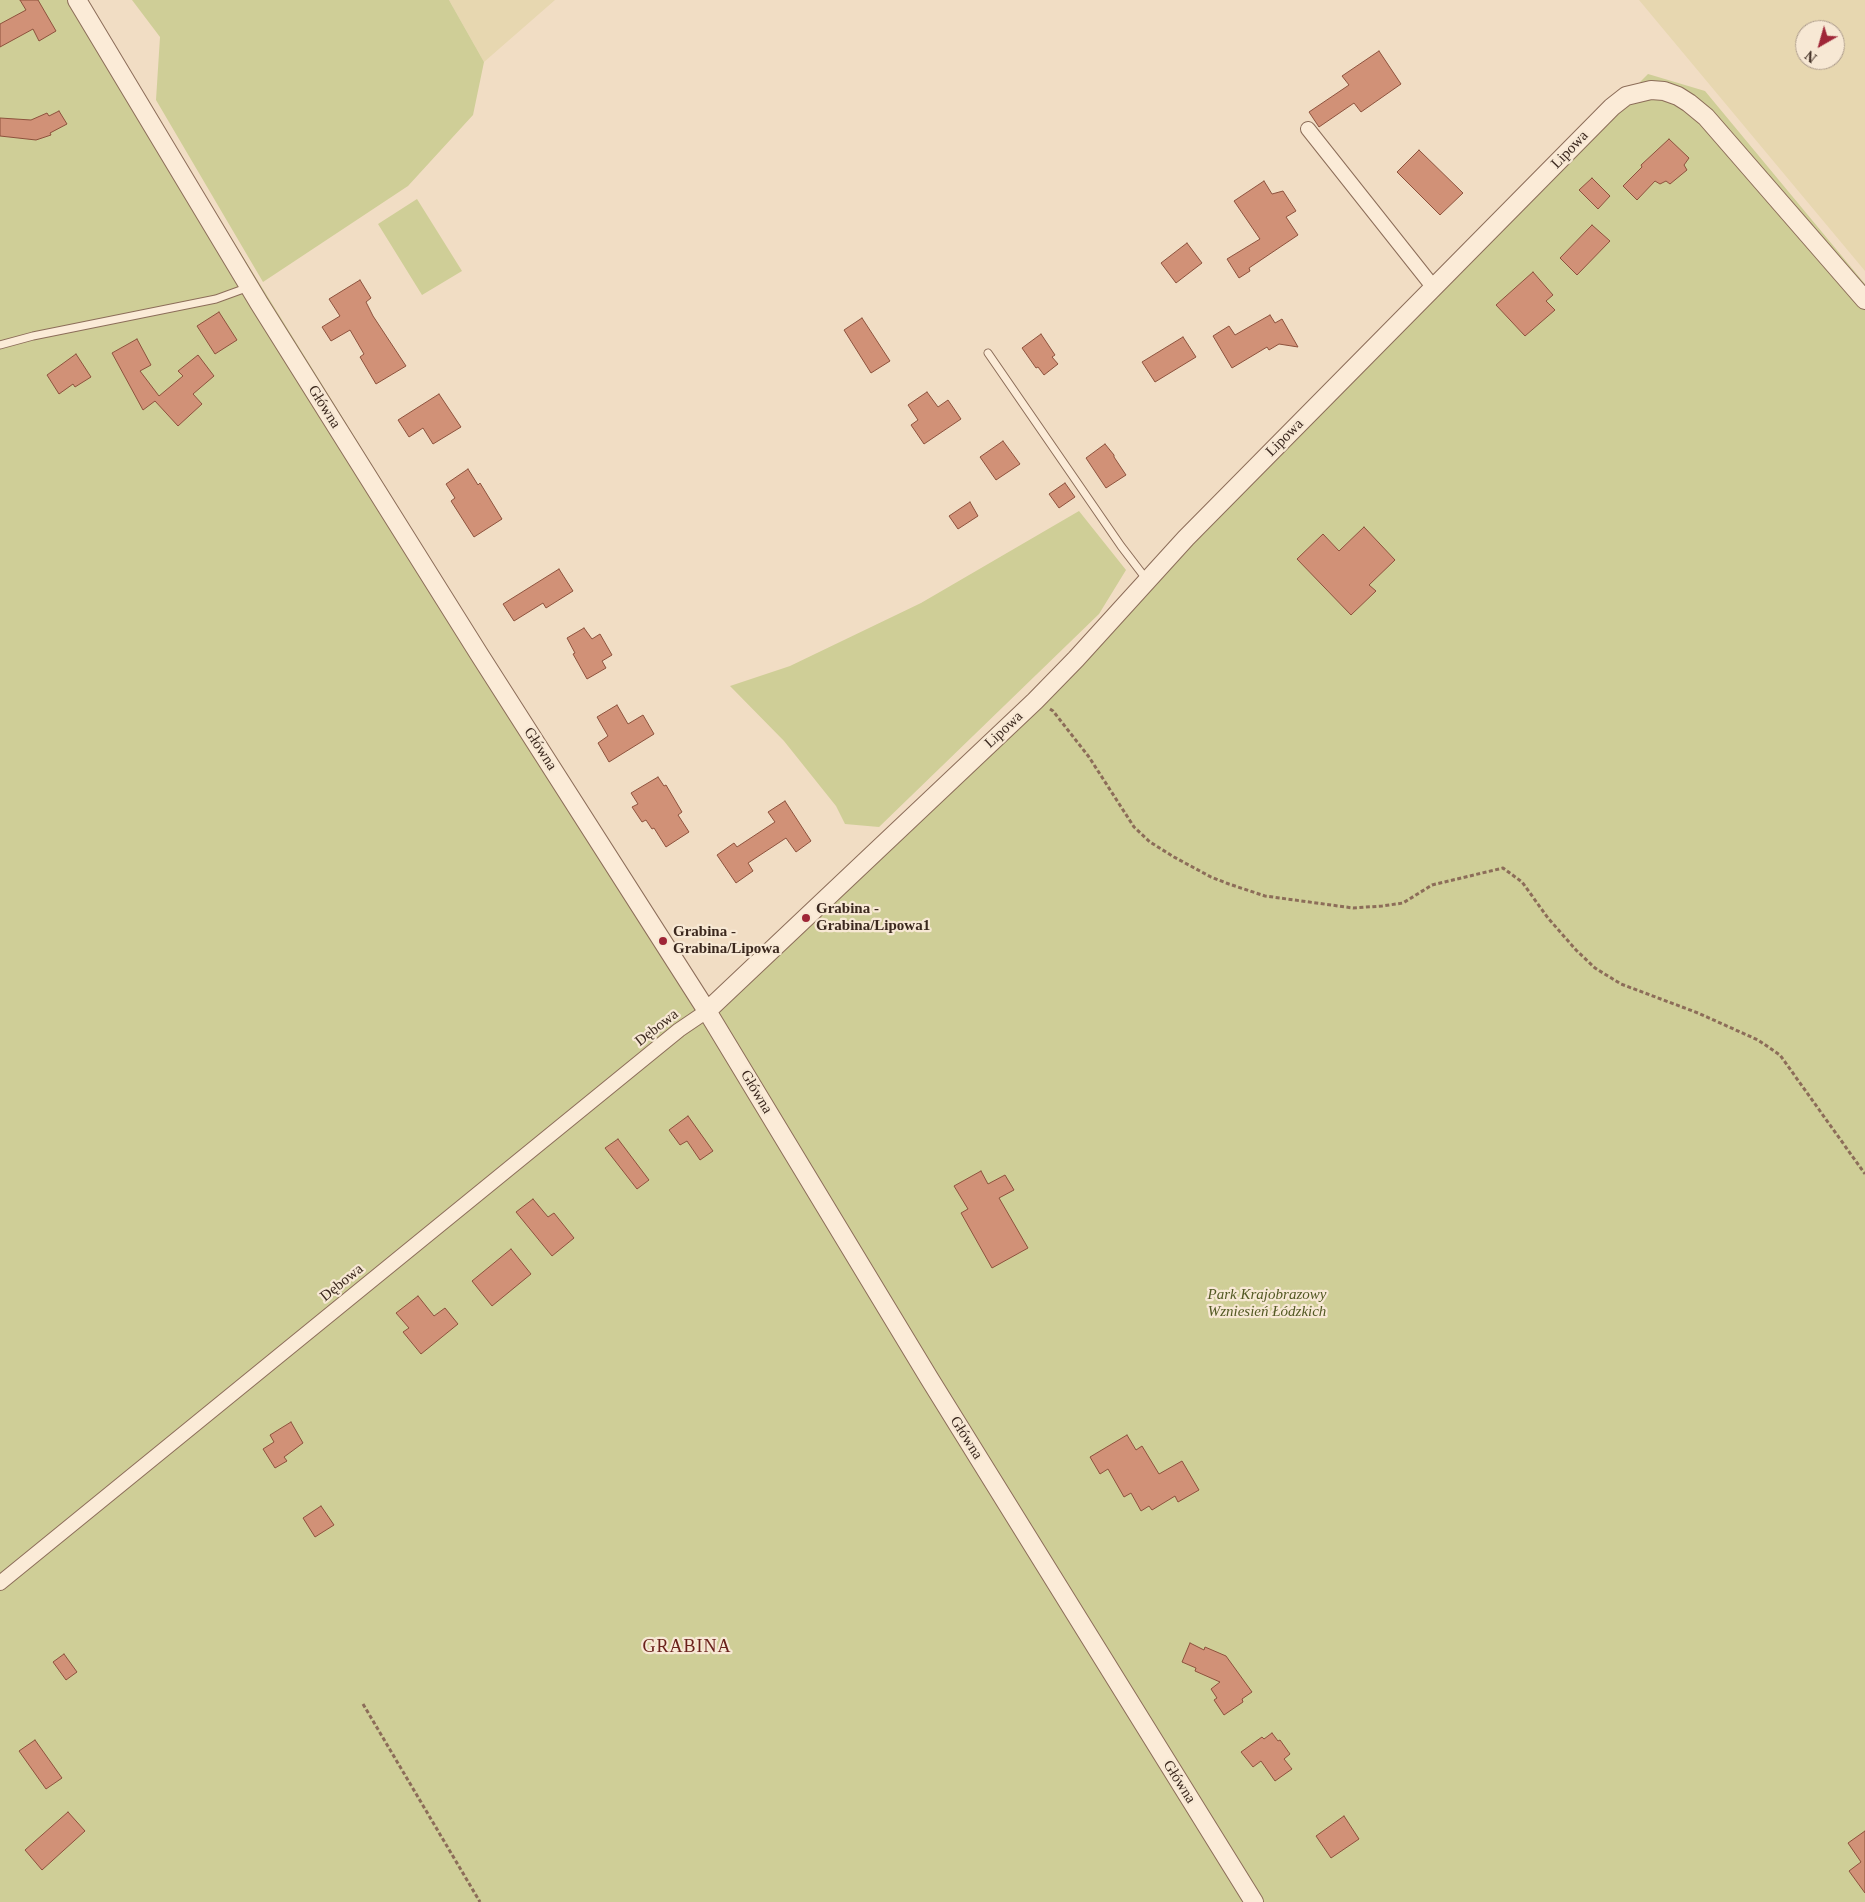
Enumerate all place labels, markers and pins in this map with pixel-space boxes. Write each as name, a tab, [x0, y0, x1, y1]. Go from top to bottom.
place label: Grabina - Grabina/Lipowa1	[816, 900, 930, 935]
marker: Grabina - Grabina/Lipowa1	[800, 912, 812, 924]
place label: Grabina - Grabina/Lipowa	[673, 923, 780, 958]
marker: Grabina - Grabina/Lipowa	[657, 935, 669, 947]

